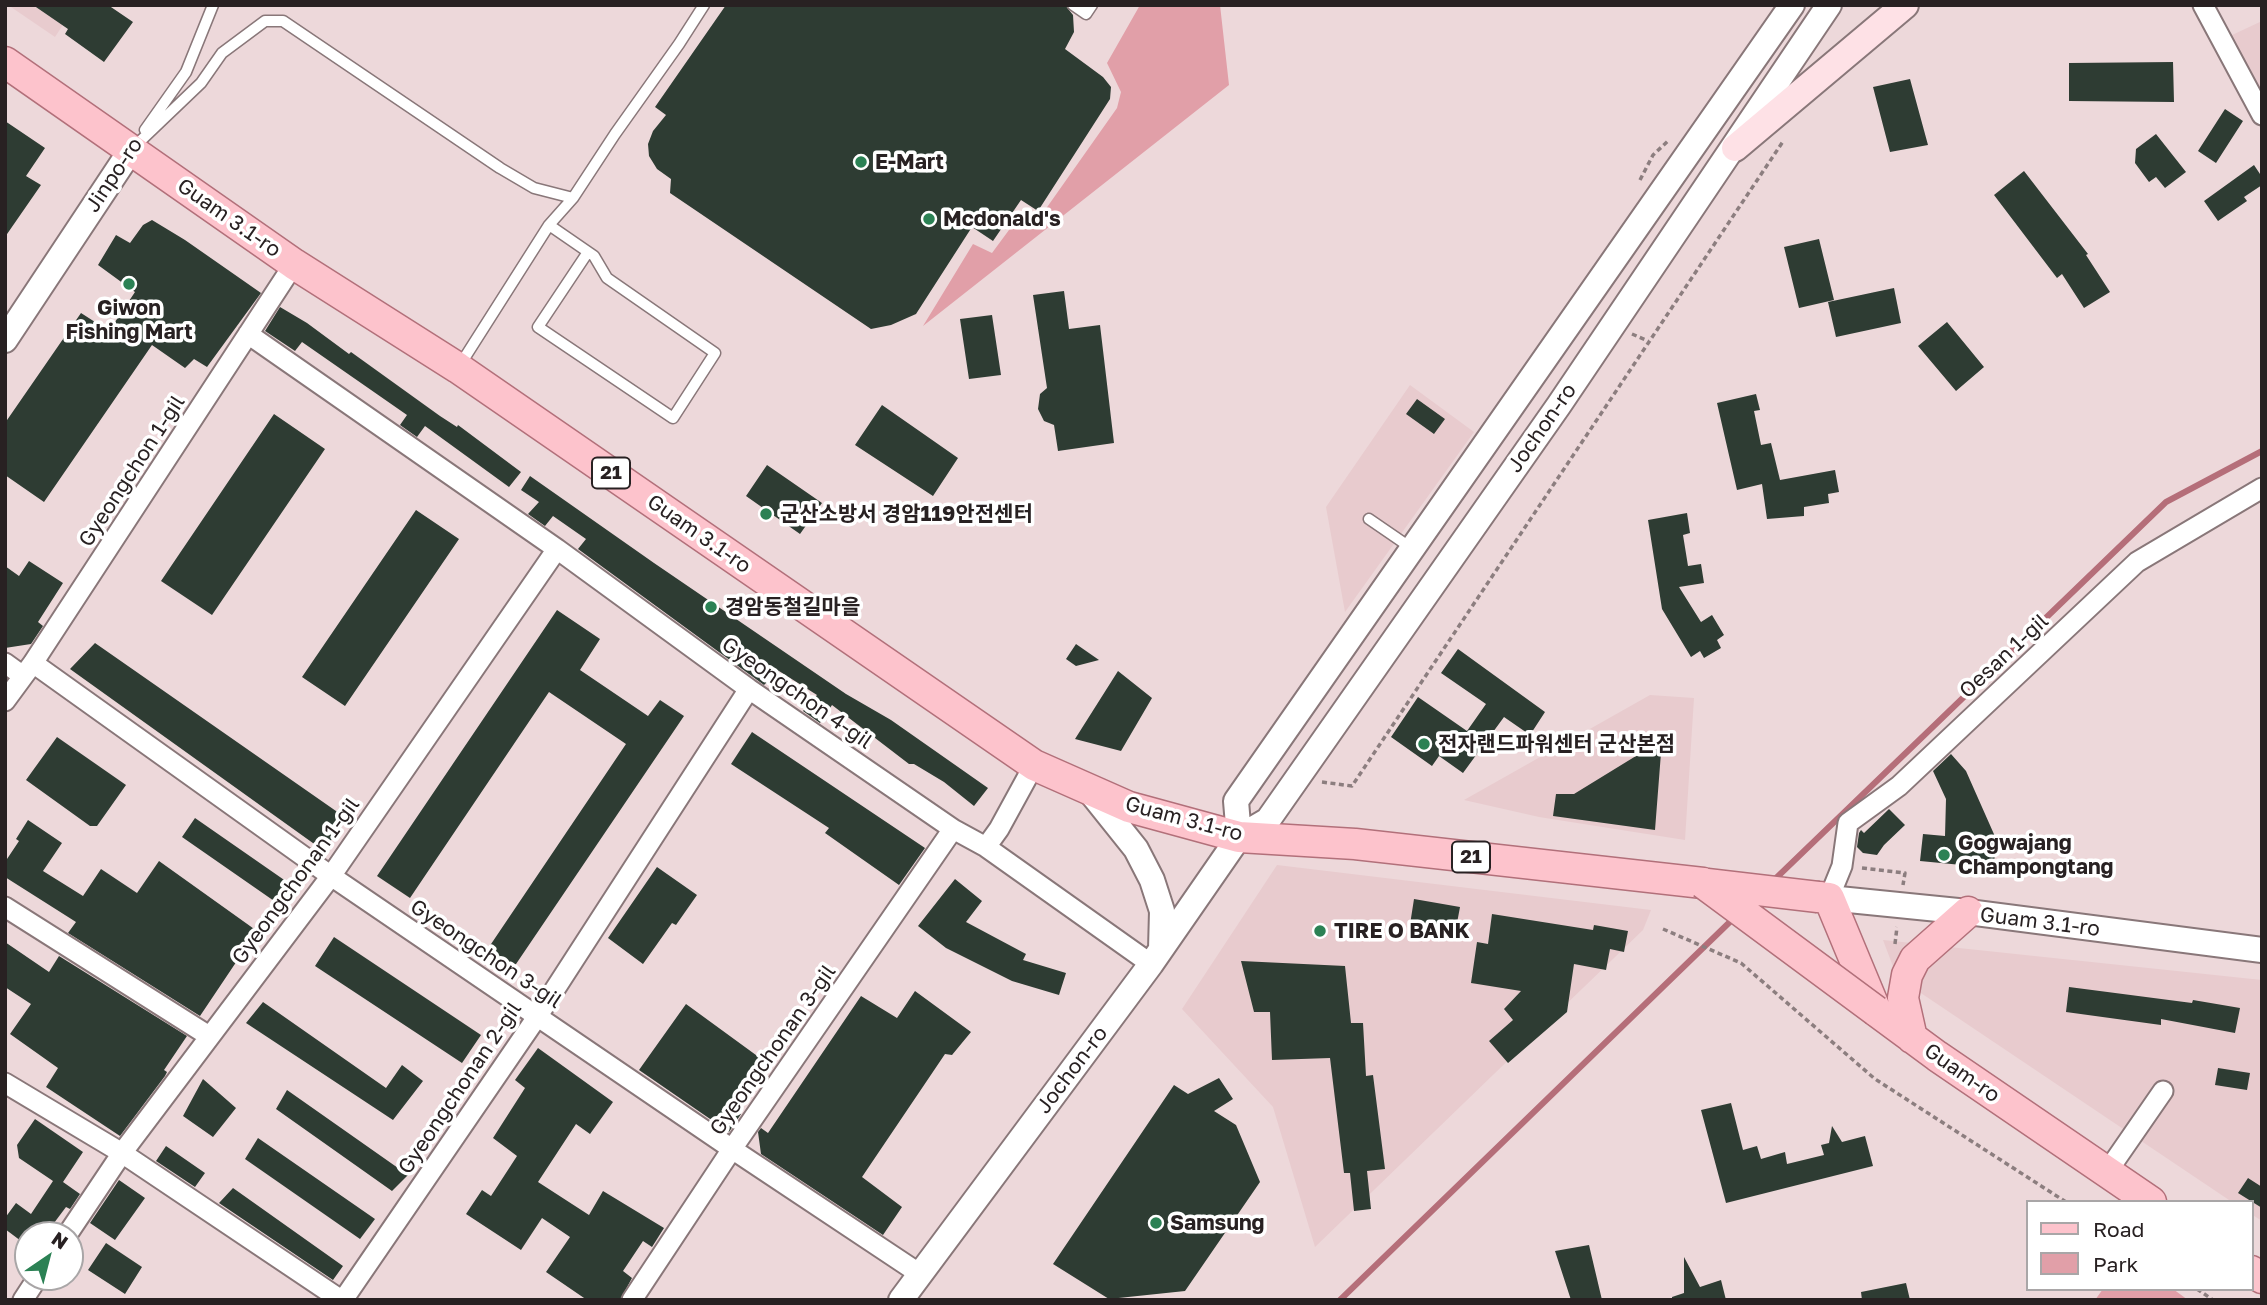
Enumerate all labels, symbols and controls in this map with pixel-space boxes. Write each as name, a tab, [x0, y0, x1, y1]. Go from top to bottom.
street label: Jinpo-ro	[80, 133, 148, 217]
place label: E-Mart	[875, 149, 944, 175]
marker: E-Mart	[853, 154, 869, 170]
street label: Guam 3.1-ro	[172, 173, 286, 263]
place label: Mcdonald's	[943, 206, 1061, 232]
marker: Mcdonald's	[921, 211, 937, 227]
marker: Giwon Fishing Mart	[121, 276, 137, 292]
place label: Giwon Fishing Mart	[65, 295, 193, 345]
street label: Jochon-ro	[1502, 379, 1582, 477]
street label: Gyeongchon 1-gil	[74, 391, 190, 551]
road number: 21	[592, 458, 630, 488]
street label: Guam 3.1-ro	[642, 489, 756, 579]
place label: 군산소방서 경암119안전센터	[780, 501, 1033, 527]
marker: 군산소방서 경암119안전센터	[758, 506, 774, 522]
place label: 경암동철길마을	[725, 594, 860, 620]
marker: 경암동철길마을	[703, 599, 719, 615]
street label: Oesan 1-gil	[1954, 608, 2054, 704]
street label: Gyeongchon 4-gil	[717, 632, 877, 754]
place label: 전자랜드파워센터 군산본점	[1438, 731, 1675, 757]
marker: 전자랜드파워센터 군산본점	[1416, 736, 1432, 752]
street label: Guam 3.1-ro	[1123, 791, 1245, 847]
street label: Gyeongchonan 1-gil	[227, 793, 365, 969]
place label: Gogwajang Champongtang	[1958, 830, 2114, 880]
road number: 21	[1452, 842, 1490, 872]
marker: Gogwajang Champongtang	[1936, 847, 1952, 863]
street label: Gyeongchon 3-gil	[405, 894, 567, 1014]
street label: Guam 3.1-ro	[1979, 902, 2101, 942]
place label: TIRE O BANK	[1334, 918, 1470, 944]
marker: TIRE O BANK	[1312, 923, 1328, 939]
street label: Gyeongchonan 3-gil	[705, 960, 841, 1140]
street label: Gyeongchonan 2-gil	[393, 997, 527, 1179]
street label: Jochon-ro	[1031, 1021, 1113, 1119]
street label: Guam-ro	[1919, 1038, 2005, 1108]
legend	[2025, 1200, 2253, 1291]
place label: Samsung	[1170, 1210, 1264, 1236]
marker: Samsung	[1148, 1215, 1164, 1231]
text: Road	[2093, 1216, 2144, 1242]
north arrow	[14, 1221, 84, 1291]
text: N	[48, 1226, 73, 1254]
text: Park	[2093, 1251, 2138, 1277]

